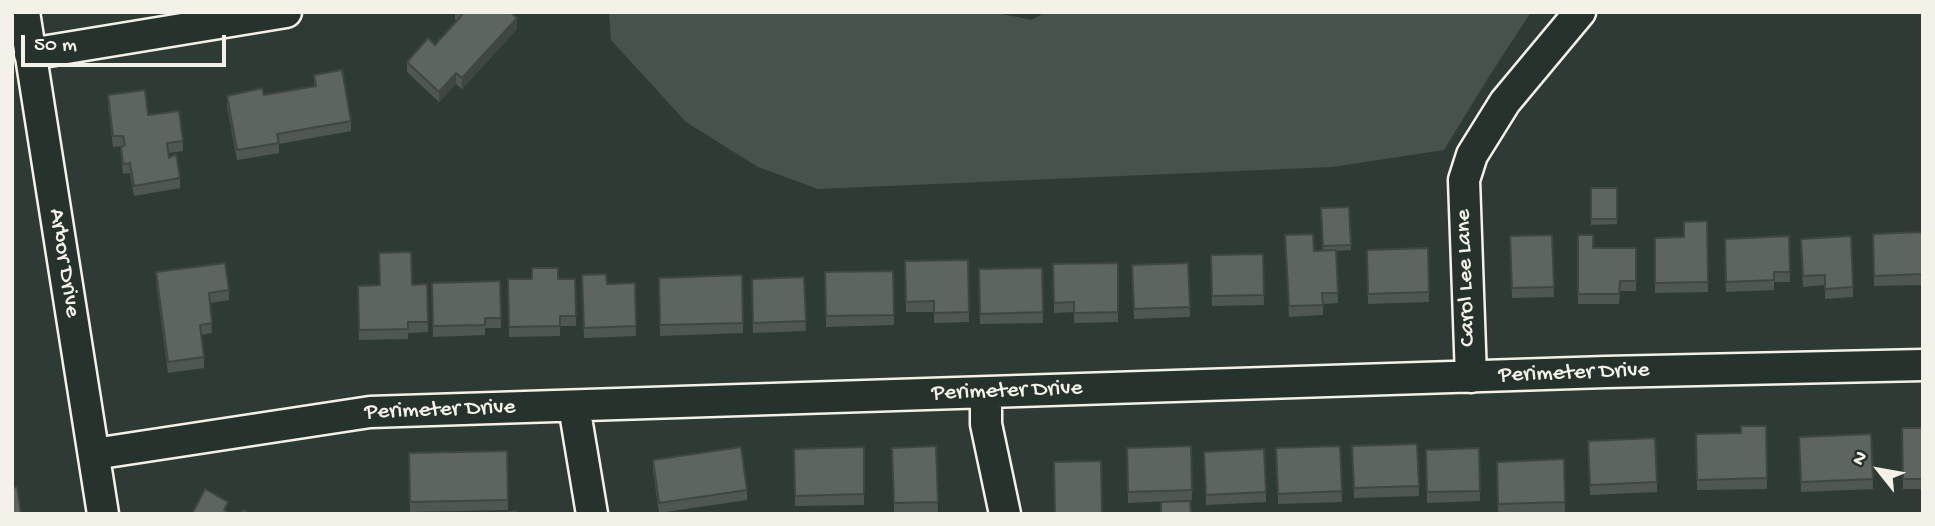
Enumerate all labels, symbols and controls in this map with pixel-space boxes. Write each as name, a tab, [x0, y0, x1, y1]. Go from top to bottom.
scale bar	[24, 21, 229, 65]
text: 50 m	[34, 34, 77, 59]
street label: Arbor Drive	[41, 207, 85, 319]
street label: Carol Lee Lane	[1451, 209, 1483, 347]
street label: Perimeter Drive	[1498, 358, 1650, 390]
street label: Perimeter Drive	[931, 376, 1083, 408]
street label: Perimeter Drive	[364, 395, 516, 427]
north arrow	[1844, 435, 1914, 505]
text: N	[1848, 448, 1874, 470]

